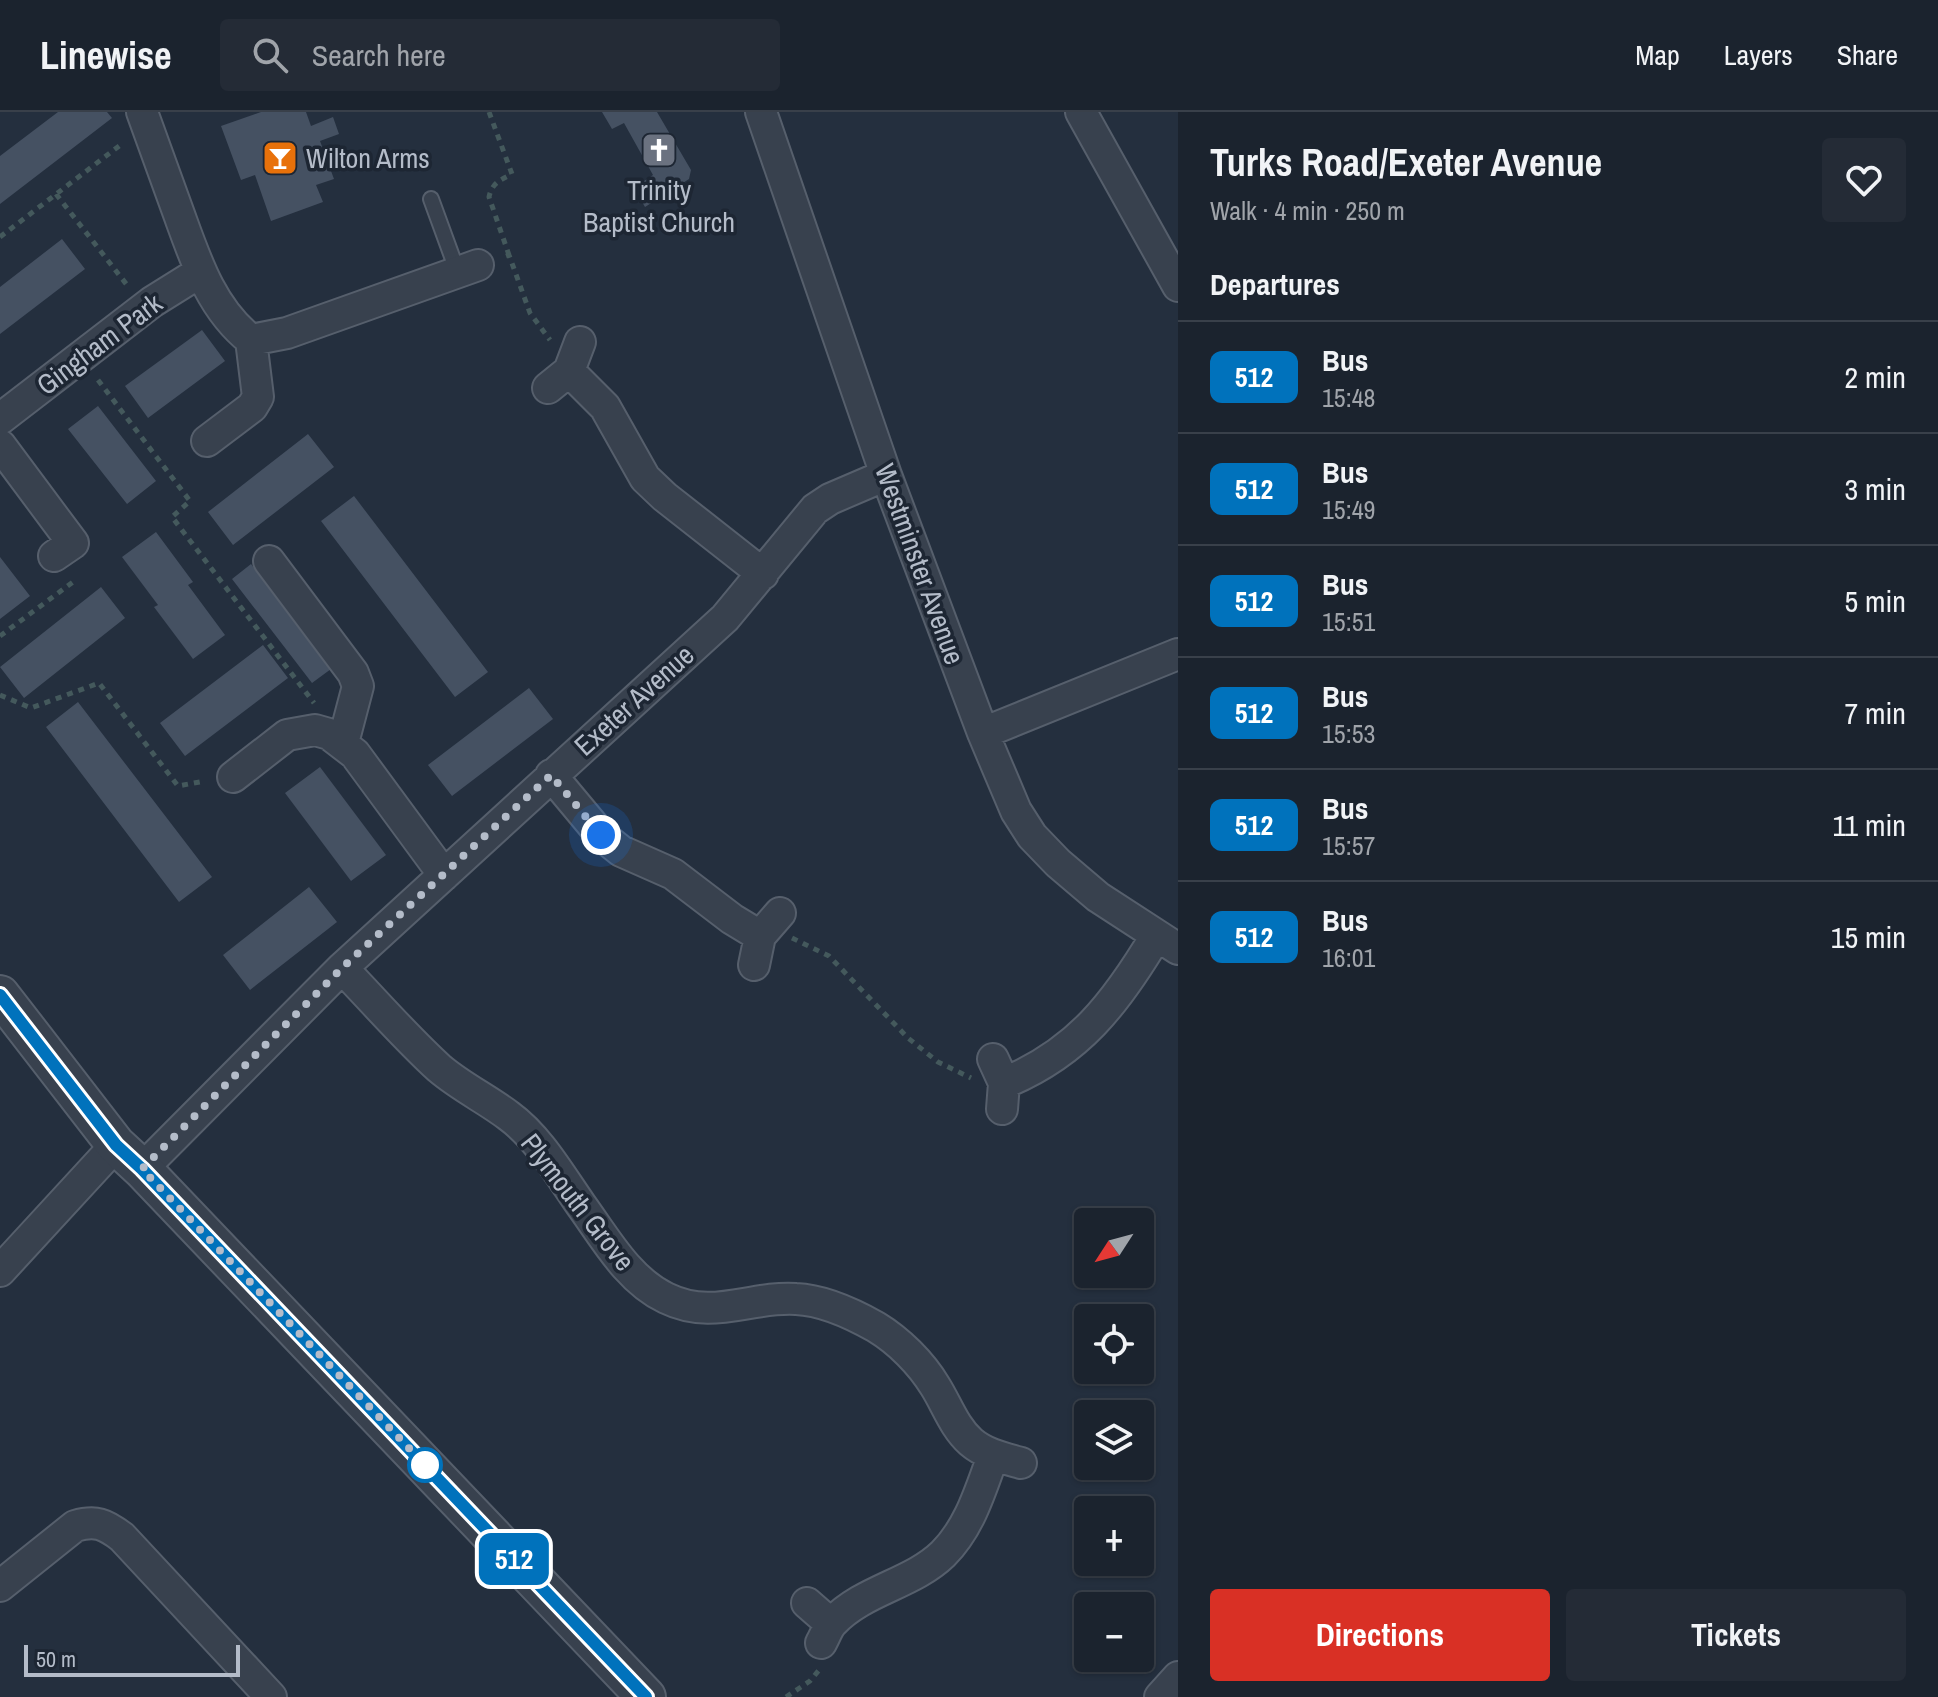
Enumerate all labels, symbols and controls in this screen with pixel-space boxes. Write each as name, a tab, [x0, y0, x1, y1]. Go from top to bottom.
search box	[220, 19, 780, 91]
text: Linewise	[40, 30, 172, 81]
icon: search	[248, 33, 292, 77]
text: Search here	[312, 35, 446, 75]
text: Map	[1635, 36, 1680, 74]
text: Layers	[1724, 36, 1793, 74]
text: Share	[1837, 36, 1898, 74]
church icon: Trinity Baptist Church	[640, 131, 678, 169]
text: Turks Road/Exeter Avenue	[1210, 137, 1602, 188]
button: heart	[1822, 138, 1906, 222]
bar icon: Wilton Arms	[261, 139, 299, 177]
place label: Wilton Arms	[306, 139, 430, 177]
place label: Trinity Baptist Church	[583, 171, 735, 241]
text: Walk · 4 min · 250 m	[1210, 193, 1405, 228]
text: Departures	[1210, 264, 1340, 304]
street label: Gingham Park	[28, 284, 170, 404]
text: Bus	[1322, 340, 1368, 380]
text: 2 min	[1844, 357, 1906, 397]
text: 512	[1235, 358, 1273, 396]
text: 15:48	[1322, 380, 1375, 415]
text: Bus	[1322, 452, 1368, 492]
street label: Westminster Avenue	[866, 458, 974, 670]
text: 3 min	[1844, 469, 1906, 509]
text: 512	[1235, 470, 1273, 508]
text: 15:49	[1322, 492, 1375, 527]
text: Bus	[1322, 564, 1368, 604]
text: 5 min	[1844, 581, 1906, 621]
text: 512	[1235, 582, 1273, 620]
text: 15:51	[1322, 604, 1375, 639]
street label: Exeter Avenue	[566, 636, 702, 764]
text: Bus	[1322, 676, 1368, 716]
text: 7 min	[1844, 693, 1906, 733]
text: 512	[1235, 694, 1273, 732]
text: 15:53	[1322, 716, 1375, 751]
text: Bus	[1322, 788, 1368, 828]
text: 11 min	[1833, 805, 1906, 845]
text: 512	[1235, 806, 1273, 844]
your location	[581, 815, 621, 855]
text: 15:57	[1322, 828, 1375, 863]
text: Bus	[1322, 900, 1368, 940]
text: 15 min	[1831, 917, 1906, 957]
text: 512	[1235, 918, 1273, 956]
text: 16:01	[1322, 940, 1375, 975]
street label: Plymouth Grove	[512, 1125, 644, 1279]
north arrow	[1074, 1208, 1154, 1288]
map controls	[1074, 1208, 1154, 1672]
button: locate	[1074, 1304, 1154, 1384]
button: layers	[1074, 1400, 1154, 1480]
unlabelled marker	[408, 1448, 442, 1482]
button: +	[1074, 1496, 1154, 1576]
line badge: 512	[468, 1533, 560, 1585]
text: 512	[495, 1540, 533, 1578]
button: Directions	[1210, 1589, 1550, 1681]
button: Tickets	[1566, 1589, 1906, 1681]
button: −	[1074, 1592, 1154, 1672]
scale bar	[24, 1641, 240, 1677]
text: 50 m	[36, 1644, 76, 1674]

